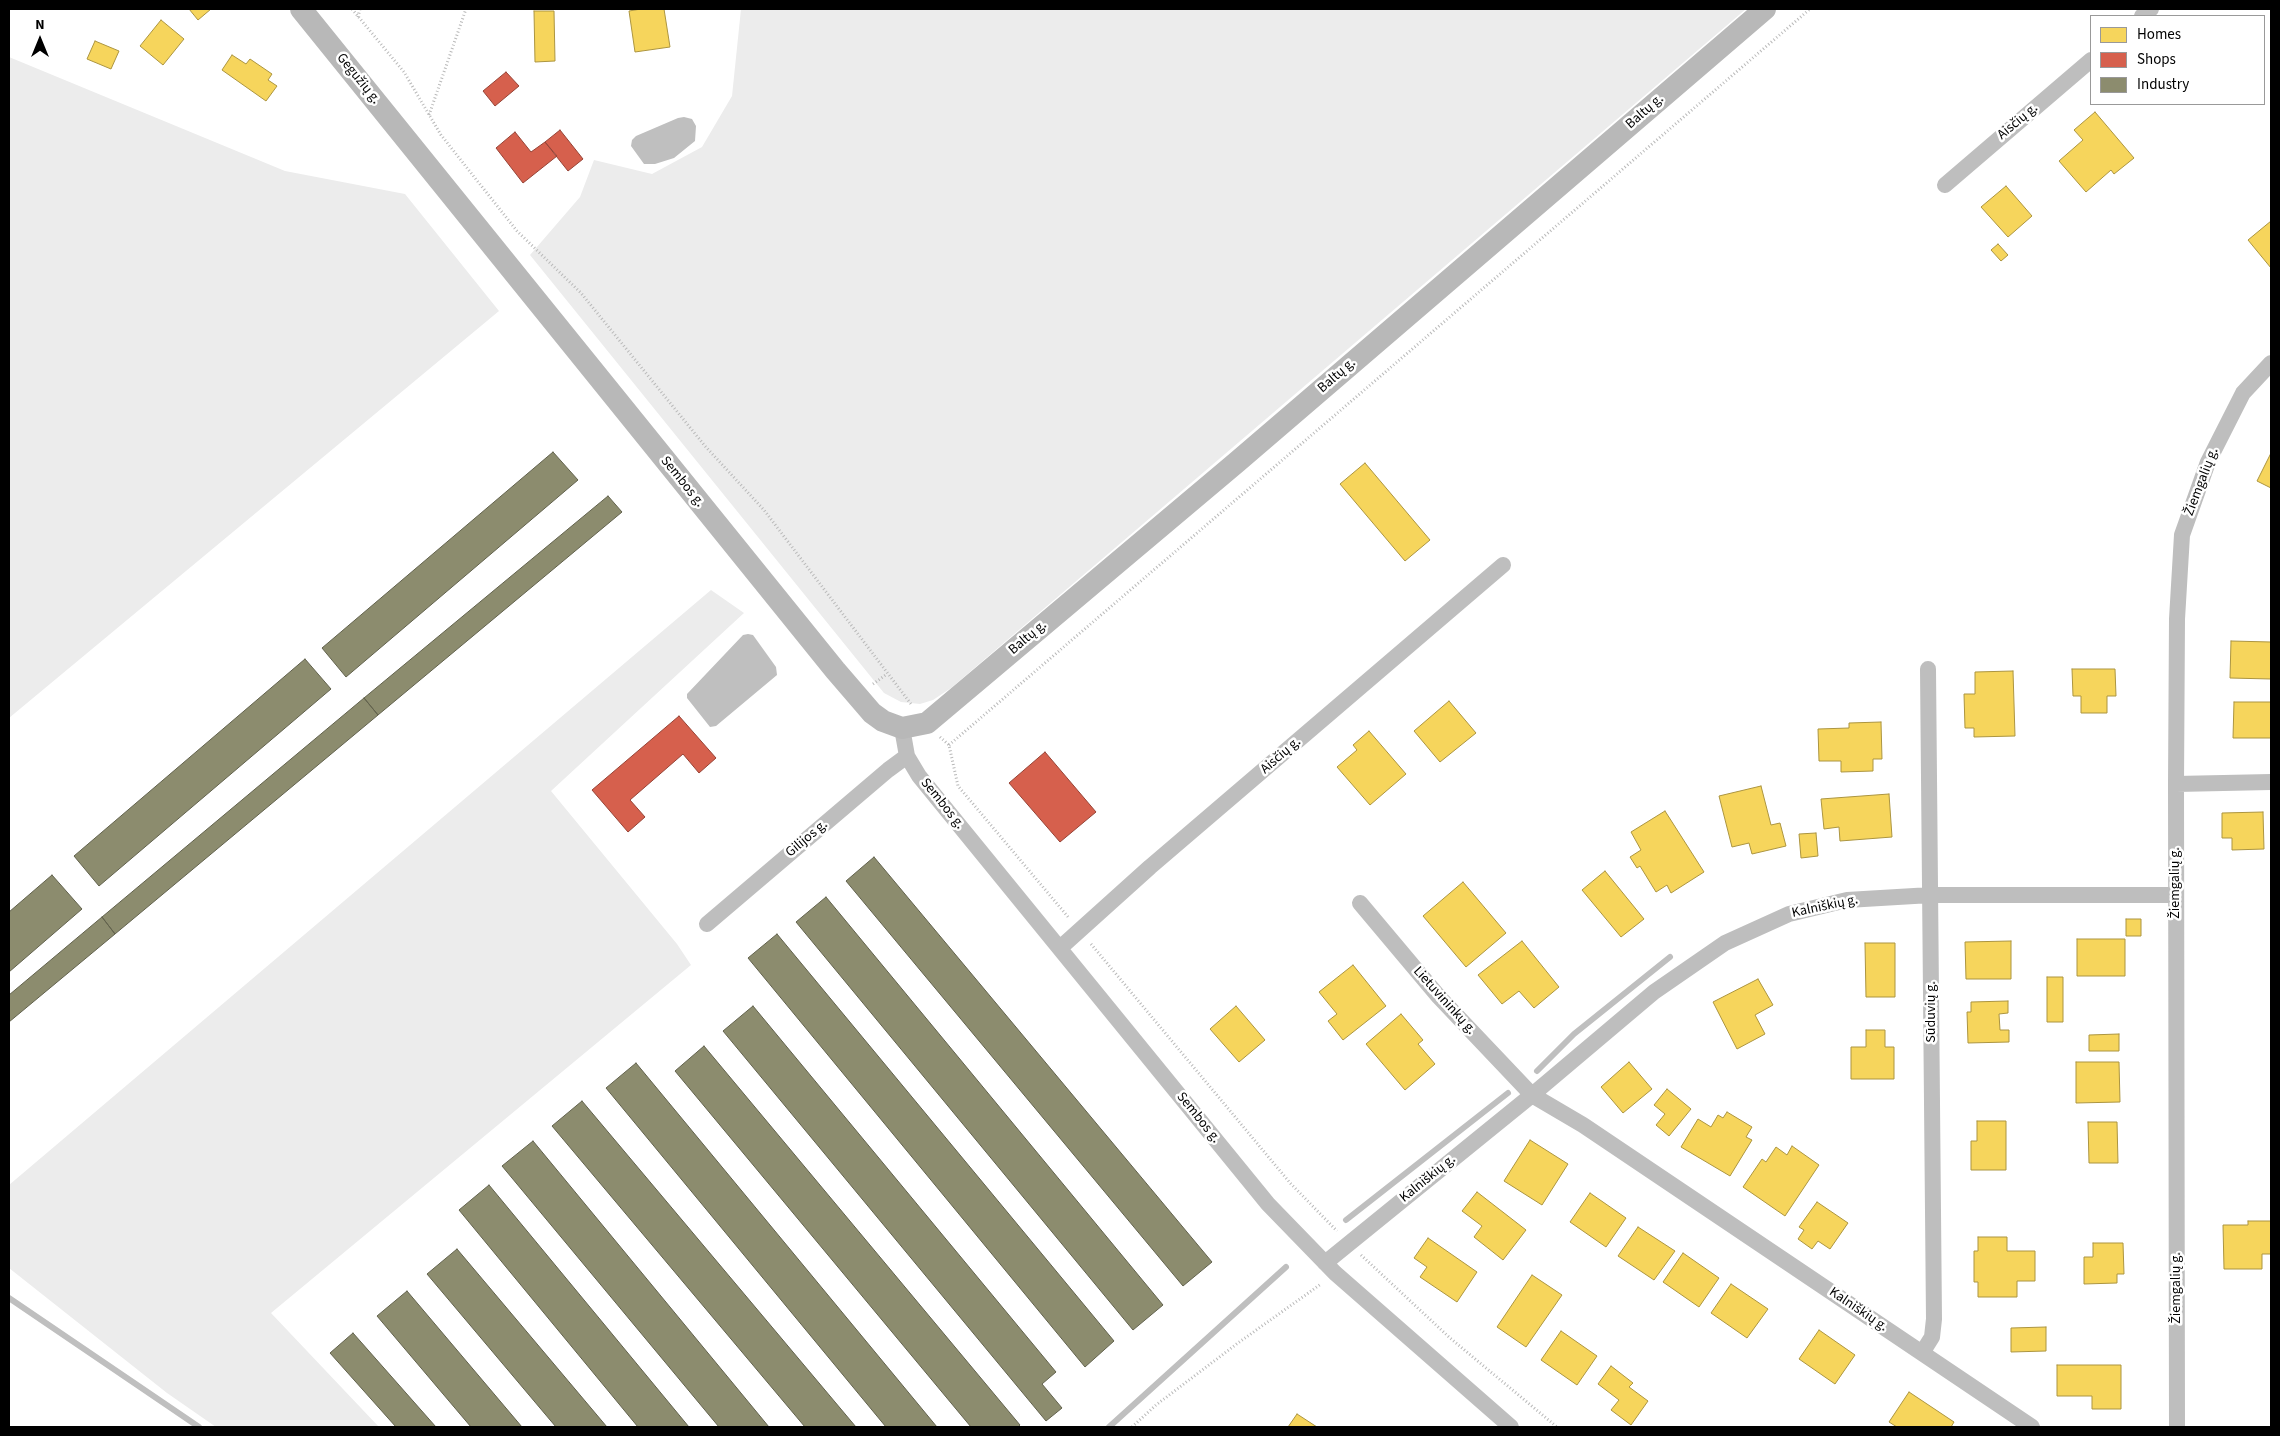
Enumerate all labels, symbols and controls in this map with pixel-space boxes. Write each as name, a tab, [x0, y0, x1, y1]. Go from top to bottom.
north arrow	[15, 15, 65, 65]
text: N	[35, 15, 45, 35]
legend	[2090, 15, 2265, 105]
text: Homes	[2137, 24, 2181, 45]
text: Shops	[2137, 49, 2176, 70]
street label: Gegužių g.	[332, 50, 384, 108]
text: Industry	[2137, 74, 2189, 95]
street label: Baltų g.	[1623, 91, 1667, 133]
street label: Aisčių g.	[1994, 100, 2042, 144]
street label: Baltų g.	[1315, 355, 1359, 397]
street label: Žiemgalių g.	[2181, 446, 2223, 518]
street label: Sembos g.	[656, 453, 708, 511]
street label: Baltų g.	[1006, 617, 1050, 659]
street label: Aisčių g.	[1257, 734, 1305, 778]
street label: Sembos g.	[916, 775, 968, 833]
street label: Gilijos g.	[783, 817, 831, 861]
street label: Žiemgalių g.	[2168, 847, 2184, 919]
street label: Kalniškių g.	[1790, 892, 1860, 922]
street label: Lietuvininkų g.	[1409, 963, 1479, 1039]
street label: Sūduvių g.	[1924, 981, 1940, 1043]
street label: Sembos g.	[1172, 1089, 1224, 1147]
street label: Kalniškių g.	[1397, 1151, 1459, 1207]
street label: Žiemgalių g.	[2169, 1252, 2185, 1324]
street label: Kalniškių g.	[1826, 1284, 1890, 1336]

